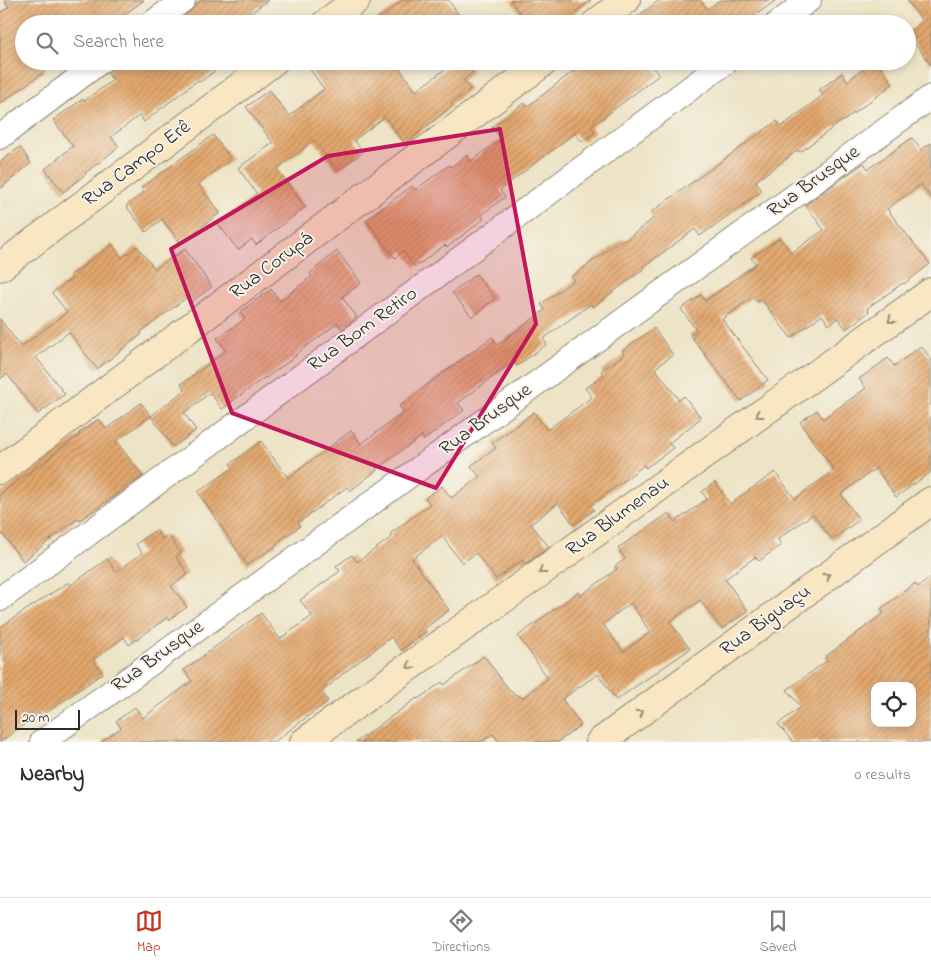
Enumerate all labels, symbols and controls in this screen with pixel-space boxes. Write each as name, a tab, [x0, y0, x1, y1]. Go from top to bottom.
search box	[15, 15, 916, 70]
icon: search	[33, 29, 61, 57]
text: Search here	[73, 29, 164, 56]
street label: Rua Campo Erê	[77, 114, 197, 214]
street label: Rua Brusque	[762, 138, 866, 226]
street label: Rua Corupá	[224, 225, 320, 307]
street label: Rua Bom Retiro	[302, 280, 424, 380]
one-way arrow	[887, 314, 897, 323]
street label: Rua Brusque	[434, 376, 538, 464]
one-way arrow	[756, 409, 765, 418]
street label: Rua Blumenau	[560, 469, 676, 565]
one-way arrow	[538, 565, 548, 574]
one-way arrow	[822, 573, 831, 583]
street label: Rua Biguaçu	[714, 578, 818, 665]
street label: Rua Brusque	[106, 613, 210, 701]
one-way arrow	[406, 660, 416, 669]
map controls	[871, 682, 916, 727]
button: locate	[871, 682, 916, 727]
scale bar	[15, 707, 80, 730]
text: 20 m	[22, 708, 49, 729]
one-way arrow	[634, 710, 643, 719]
text: Nearby	[20, 760, 84, 790]
text: 0 results	[855, 763, 911, 787]
tab: Map	[135, 907, 163, 958]
tab: Directions	[432, 907, 490, 958]
tab: Saved	[760, 907, 796, 958]

